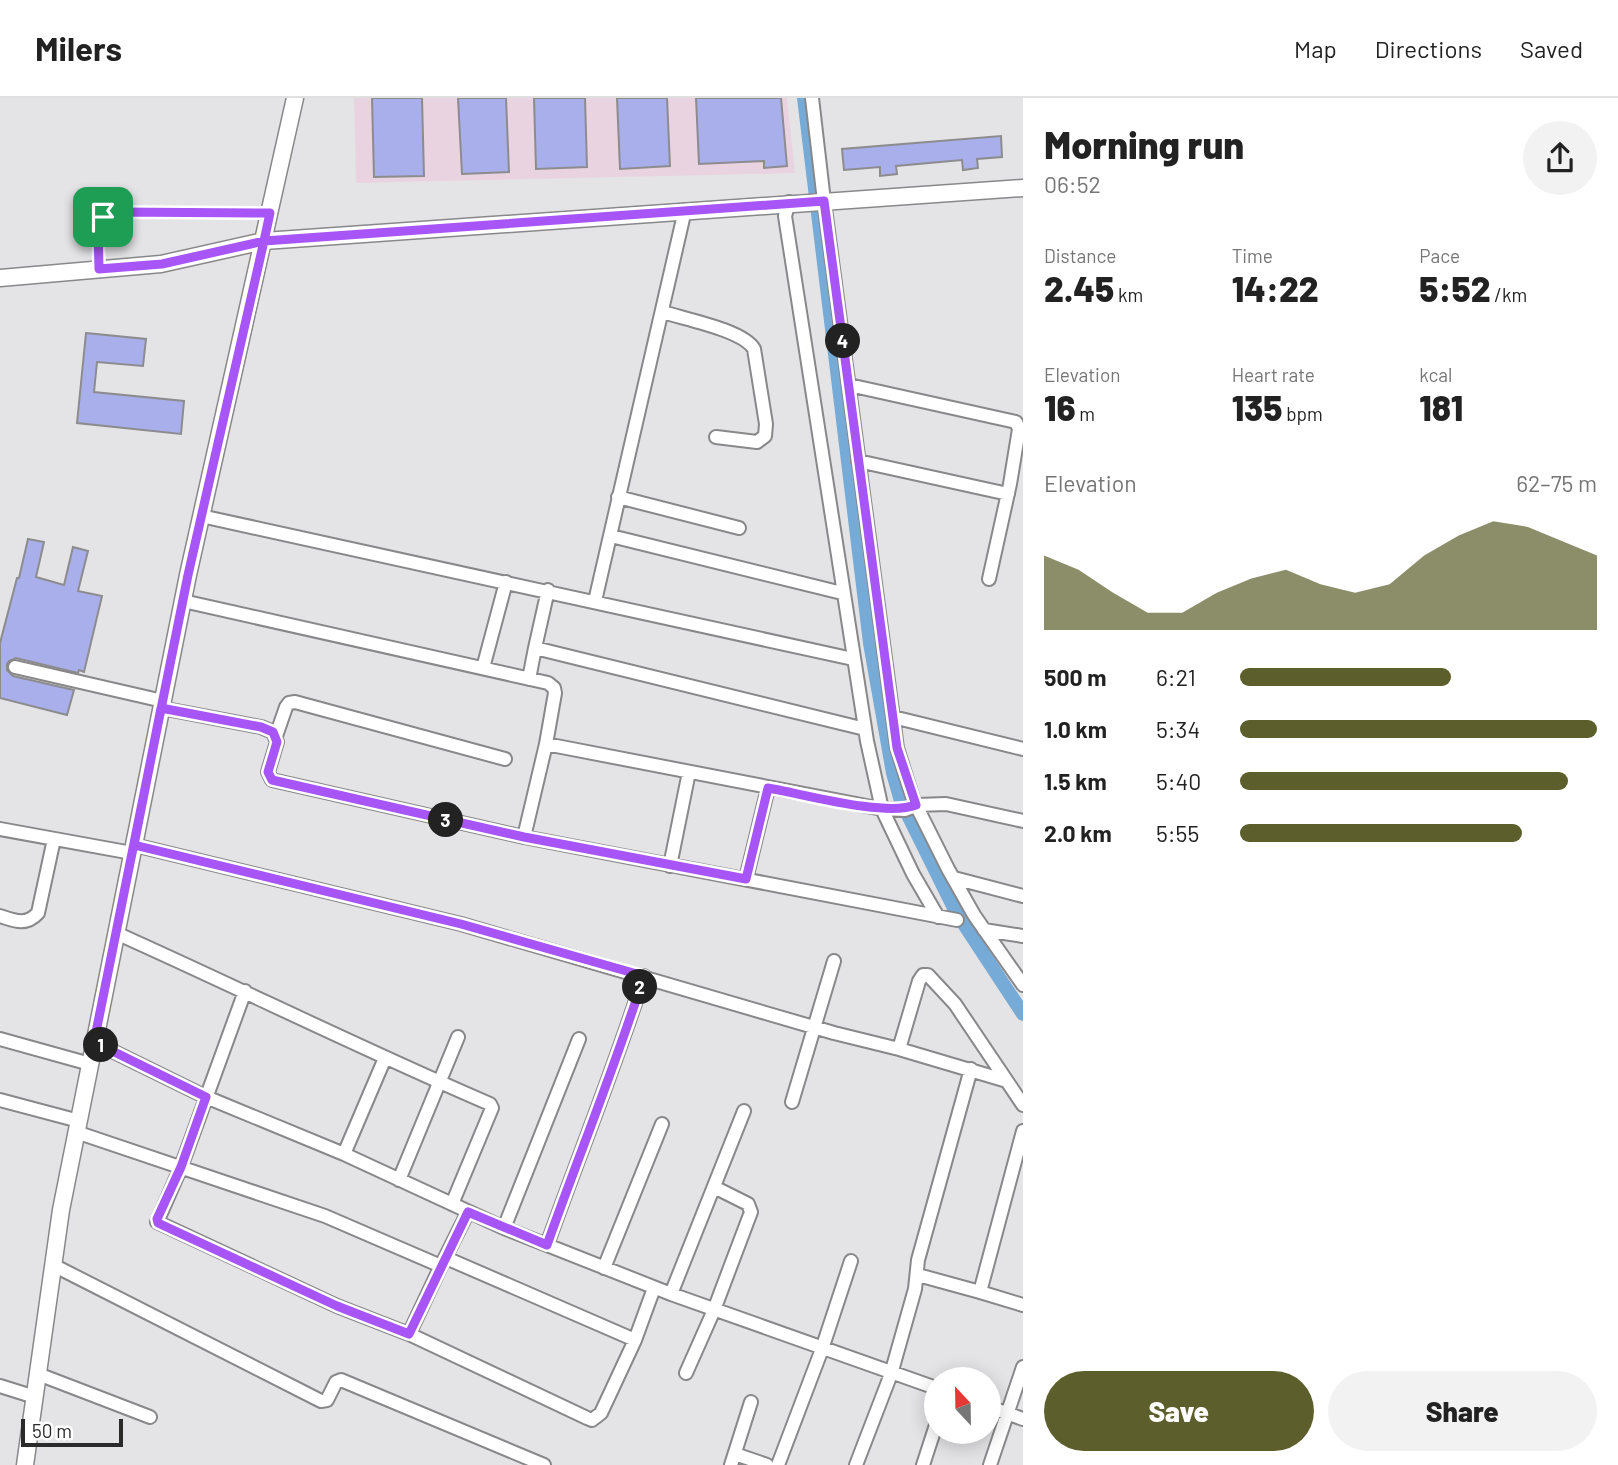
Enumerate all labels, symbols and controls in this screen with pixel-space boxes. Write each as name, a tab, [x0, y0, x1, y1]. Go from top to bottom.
text: Milers	[35, 28, 122, 68]
text: Map	[1294, 34, 1337, 63]
text: Directions	[1375, 34, 1482, 63]
text: Saved	[1520, 34, 1583, 63]
text: Morning run	[1044, 121, 1244, 167]
button: share	[1523, 121, 1597, 195]
text: 06:52	[1044, 170, 1101, 198]
pin	[73, 187, 133, 247]
icon: arrive	[84, 198, 122, 236]
text: Distance	[1044, 244, 1116, 267]
text: Time	[1232, 244, 1273, 267]
text: Pace	[1419, 244, 1460, 267]
text: 2.45	[1044, 267, 1114, 309]
text: 14:22	[1232, 267, 1319, 309]
text: 5:52	[1419, 267, 1491, 309]
text: km	[1114, 283, 1143, 306]
text: /km	[1491, 283, 1527, 306]
pin: 4	[826, 324, 860, 358]
text: 4	[837, 329, 848, 352]
text: Elevation	[1044, 363, 1121, 386]
text: Heart rate	[1232, 363, 1315, 386]
text: kcal	[1419, 363, 1452, 386]
text: 16	[1044, 386, 1076, 428]
text: 135	[1232, 386, 1282, 428]
text: 181	[1419, 386, 1463, 428]
text: m	[1076, 402, 1095, 425]
text: bpm	[1282, 402, 1323, 425]
text: Elevation	[1044, 469, 1137, 497]
text: 62–75 m	[1516, 469, 1597, 497]
text: 500 m	[1044, 663, 1106, 691]
text: 6:21	[1156, 663, 1196, 691]
text: 1.0 km	[1044, 715, 1107, 743]
text: 5:34	[1156, 715, 1200, 743]
text: 1.5 km	[1044, 767, 1107, 795]
text: 5:40	[1156, 767, 1201, 795]
pin: 3	[428, 802, 464, 838]
text: 3	[440, 808, 451, 831]
text: 2.0 km	[1044, 819, 1112, 847]
text: 5:55	[1156, 819, 1199, 847]
pin: 2	[622, 970, 658, 1004]
text: 2	[634, 975, 645, 998]
pin: 1	[84, 1028, 119, 1062]
text: 1	[97, 1033, 104, 1056]
north arrow	[924, 1367, 1001, 1444]
map controls	[924, 1367, 1001, 1444]
button: Save	[1044, 1371, 1314, 1451]
button: Share	[1328, 1371, 1597, 1451]
scale bar	[21, 1416, 122, 1448]
text: 50 m	[32, 1419, 72, 1442]

